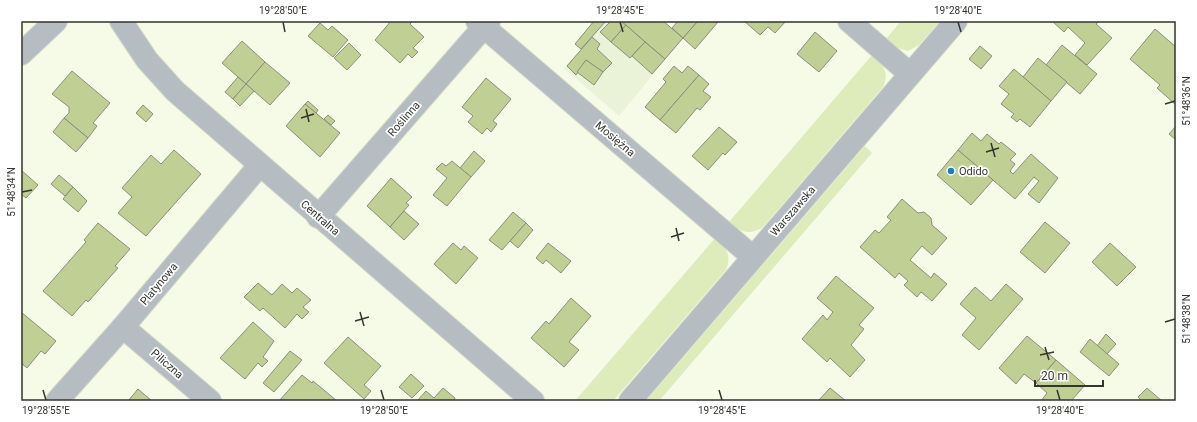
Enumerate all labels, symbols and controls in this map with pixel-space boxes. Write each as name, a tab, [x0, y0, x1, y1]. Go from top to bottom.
text: 19°28'50"E	[259, 5, 307, 16]
text: 19°28'45"E	[596, 5, 644, 16]
text: 19°28'40"E	[934, 5, 982, 16]
text: 51°48'36"N	[1181, 76, 1192, 126]
street label: Roślinna	[385, 99, 423, 139]
street label: Mosiężna	[593, 119, 637, 159]
place label: Odido	[959, 165, 988, 178]
marker: Odido	[946, 166, 956, 176]
text: 51°48'34"N	[6, 167, 17, 217]
street label: Warszawska	[768, 183, 818, 239]
street label: Centralna	[298, 198, 342, 238]
street label: Platynowa	[138, 260, 180, 308]
text: 51°48'38"N	[1181, 294, 1192, 344]
street label: Piliczna	[148, 347, 186, 381]
scale bar	[1035, 362, 1103, 388]
text: 20 m	[1041, 369, 1068, 383]
text: 19°28'55"E	[22, 405, 70, 416]
text: 19°28'50"E	[360, 405, 408, 416]
text: 19°28'45"E	[698, 405, 746, 416]
text: 19°28'40"E	[1036, 405, 1084, 416]

